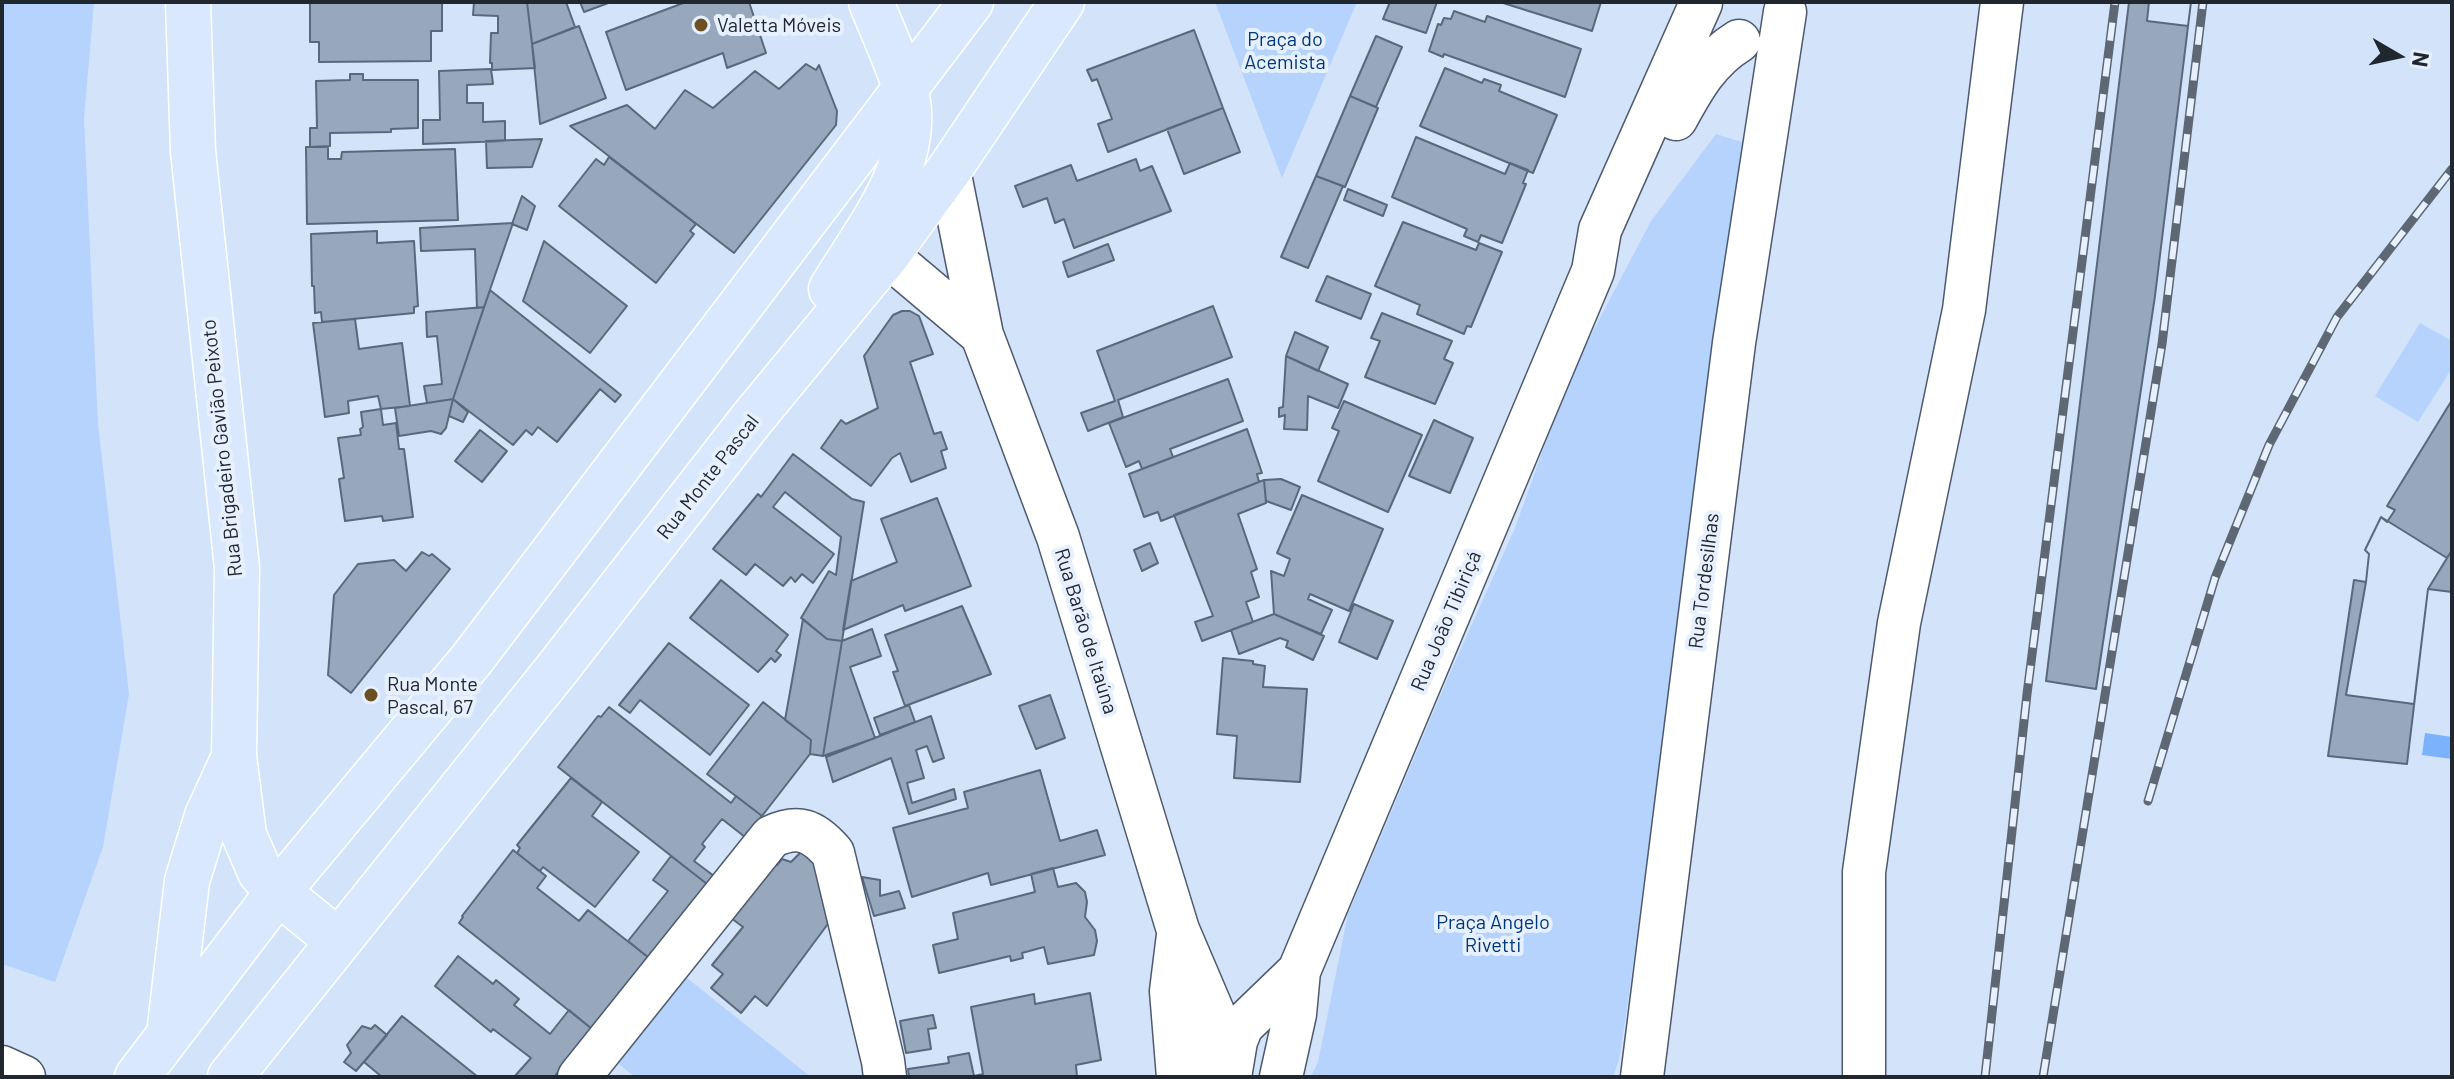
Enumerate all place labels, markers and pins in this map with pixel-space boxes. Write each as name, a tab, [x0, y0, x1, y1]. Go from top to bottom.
place label: Valetta Móveis	[717, 13, 841, 37]
marker: Valetta Móveis	[692, 16, 710, 34]
place label: Rua Monte Pascal, 67	[387, 672, 478, 719]
marker: Rua Monte Pascal, 67	[362, 686, 380, 704]

